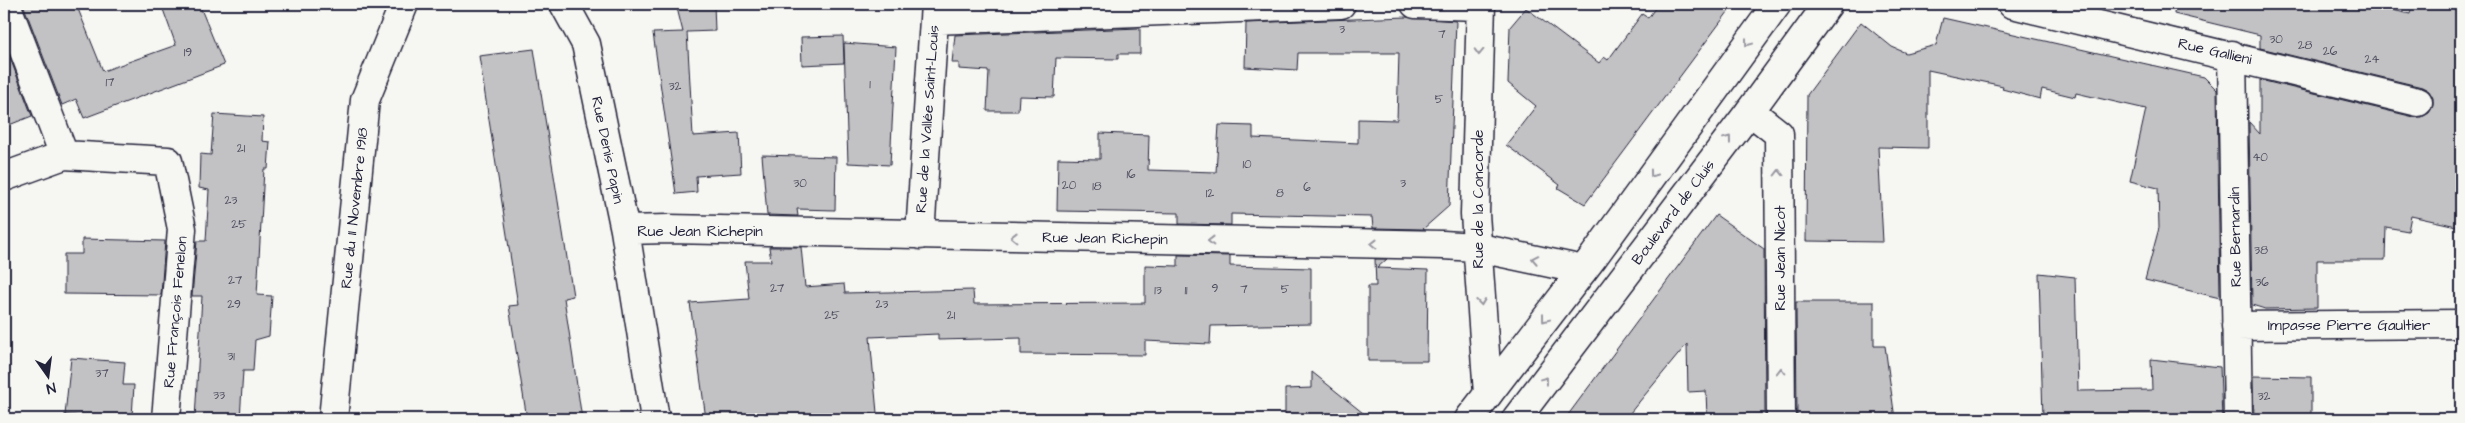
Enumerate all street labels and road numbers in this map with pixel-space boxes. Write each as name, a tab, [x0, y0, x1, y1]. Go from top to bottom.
street label: Rue de la Vallée Saint-Louis	[910, 24, 945, 214]
street label: Rue Gallieni	[2176, 33, 2255, 70]
street label: Rue Denis Papin	[586, 95, 629, 206]
street label: Rue du 11 Novembre 1918	[336, 126, 373, 290]
street label: Rue de la Concorde	[1468, 130, 1489, 268]
street label: Boulevard de Cluis	[1627, 155, 1720, 269]
street label: Rue Bernardin	[2224, 186, 2247, 287]
street label: Rue Jean Nicot	[1770, 205, 1791, 311]
street label: Rue Jean Richepin	[637, 221, 763, 242]
street label: Rue Jean Richepin	[1042, 227, 1169, 250]
street label: Rue François Fenelon	[158, 235, 193, 389]
street label: Impasse Pierre Gaultier	[2268, 315, 2430, 336]

